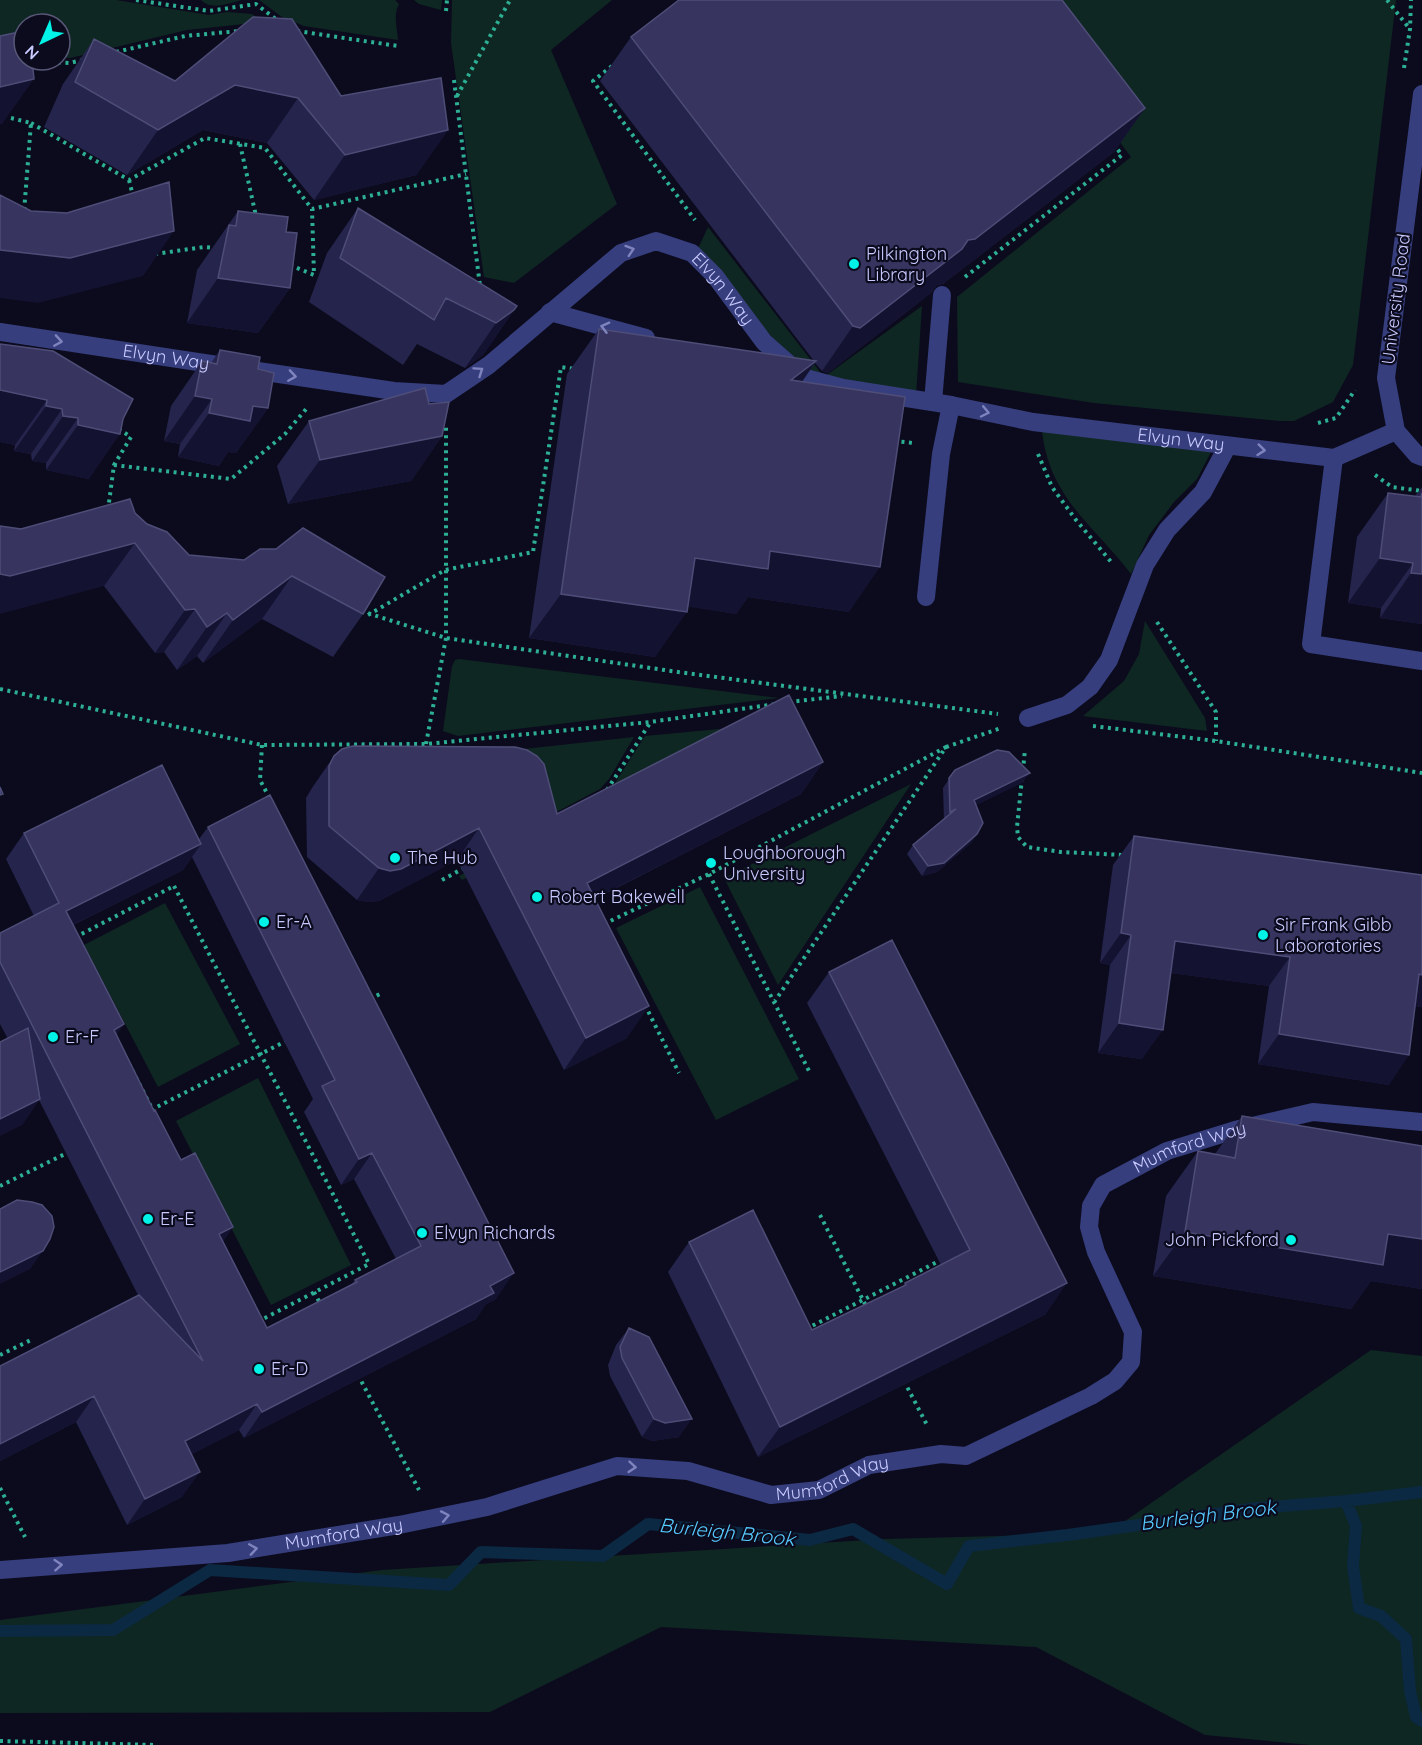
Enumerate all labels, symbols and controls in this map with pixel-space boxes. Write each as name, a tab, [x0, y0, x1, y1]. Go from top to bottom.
north arrow	[12, 12, 72, 72]
text: N	[20, 42, 43, 64]
street label: University Road	[1376, 232, 1415, 366]
place label: Pilkington Library	[866, 242, 947, 286]
one-way arrow	[625, 244, 635, 257]
street label: Elvyn Way	[687, 247, 760, 330]
marker: Pilkington Library	[847, 257, 861, 271]
one-way arrow	[600, 322, 610, 335]
one-way arrow	[53, 335, 62, 347]
street label: Elvyn Way	[121, 339, 211, 375]
one-way arrow	[472, 367, 483, 378]
one-way arrow	[287, 370, 297, 382]
one-way arrow	[980, 405, 990, 418]
street label: Elvyn Way	[1136, 423, 1226, 456]
one-way arrow	[1257, 443, 1266, 456]
place label: Loughborough University	[723, 841, 846, 885]
place label: The Hub	[407, 846, 477, 869]
marker: The Hub	[388, 851, 402, 865]
marker: Loughborough University	[704, 856, 718, 870]
place label: Robert Bakewell	[549, 885, 685, 908]
marker: Robert Bakewell	[530, 890, 544, 904]
place label: Er-A	[276, 910, 312, 933]
place label: Sir Frank Gibb Laboratories	[1275, 913, 1392, 957]
marker: Er-A	[257, 915, 271, 929]
marker: Sir Frank Gibb Laboratories	[1256, 928, 1270, 942]
place label: Er-F	[65, 1025, 99, 1048]
marker: Er-F	[46, 1030, 60, 1044]
street label: Mumford Way	[1129, 1116, 1248, 1178]
place label: Er-E	[160, 1207, 194, 1230]
marker: Er-E	[141, 1212, 155, 1226]
place label: Elvyn Richards	[434, 1221, 555, 1244]
marker: Elvyn Richards	[415, 1226, 429, 1240]
place label: John Pickford	[1165, 1228, 1279, 1251]
marker: John Pickford	[1284, 1233, 1298, 1247]
place label: Er-D	[271, 1357, 308, 1380]
marker: Er-D	[252, 1362, 266, 1376]
street label: Mumford Way	[775, 1450, 890, 1505]
one-way arrow	[628, 1460, 637, 1473]
water label: Burleigh Brook	[1139, 1493, 1279, 1535]
one-way arrow	[439, 1510, 449, 1523]
water label: Burleigh Brook	[658, 1512, 799, 1551]
street label: Mumford Way	[283, 1513, 404, 1555]
one-way arrow	[248, 1543, 257, 1555]
one-way arrow	[54, 1559, 63, 1572]

